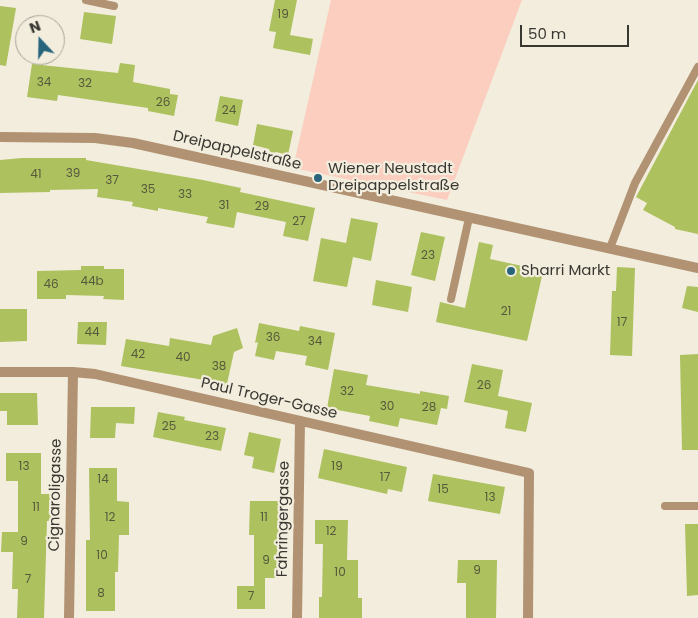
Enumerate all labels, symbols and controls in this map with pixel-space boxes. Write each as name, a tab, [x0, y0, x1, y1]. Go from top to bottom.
house number: 19	[277, 8, 289, 22]
north arrow	[15, 15, 65, 65]
scale bar	[523, 15, 632, 47]
text: N	[26, 16, 43, 38]
text: 50 m	[528, 23, 566, 44]
house number: 34	[37, 76, 51, 90]
house number: 32	[78, 77, 92, 91]
house number: 26	[156, 96, 170, 110]
house number: 24	[222, 104, 236, 118]
street label: Dreipappelstraße	[171, 127, 303, 175]
place label: Wiener Neustadt Dreipappelstraße	[328, 160, 459, 195]
house number: 39	[66, 167, 80, 181]
house number: 41	[30, 168, 42, 182]
marker: Wiener Neustadt Dreipappelstraße	[312, 172, 324, 184]
house number: 37	[105, 174, 119, 188]
house number: 35	[141, 183, 155, 197]
house number: 33	[178, 188, 192, 202]
house number: 31	[219, 199, 229, 213]
house number: 29	[255, 200, 269, 214]
house number: 27	[292, 215, 306, 229]
house number: 23	[421, 249, 435, 263]
place label: Sharri Markt	[521, 262, 610, 280]
marker: Sharri Markt	[505, 265, 517, 277]
house number: 44b	[80, 275, 104, 289]
house number: 46	[43, 278, 59, 292]
house number: 21	[501, 305, 511, 319]
house number: 17	[617, 316, 627, 330]
house number: 44	[84, 326, 100, 340]
house number: 36	[266, 331, 280, 345]
house number: 34	[308, 335, 322, 349]
house number: 42	[131, 348, 145, 362]
house number: 40	[175, 351, 191, 365]
house number: 38	[212, 360, 226, 374]
street label: Paul Troger-Gasse	[199, 375, 339, 423]
house number: 26	[477, 379, 491, 393]
house number: 32	[340, 385, 354, 399]
house number: 30	[380, 400, 394, 414]
house number: 28	[422, 401, 436, 415]
house number: 25	[162, 420, 176, 434]
house number: 23	[205, 430, 219, 444]
street label: Cignaroligasse	[46, 438, 66, 552]
house number: 13	[19, 460, 29, 474]
house number: 19	[331, 460, 343, 474]
street label: Fahringergasse	[274, 461, 294, 577]
house number: 17	[380, 471, 390, 485]
house number: 14	[97, 473, 109, 487]
house number: 15	[437, 483, 449, 497]
house number: 13	[485, 491, 495, 505]
house number: 11	[32, 501, 40, 515]
house number: 12	[105, 511, 115, 525]
house number: 11	[260, 511, 268, 525]
house number: 12	[326, 525, 336, 539]
house number: 9	[20, 535, 28, 549]
house number: 10	[96, 549, 108, 563]
house number: 9	[262, 554, 270, 568]
house number: 9	[473, 564, 481, 578]
house number: 10	[334, 566, 346, 580]
house number: 7	[25, 573, 31, 587]
house number: 8	[97, 587, 105, 601]
house number: 7	[248, 590, 254, 604]

